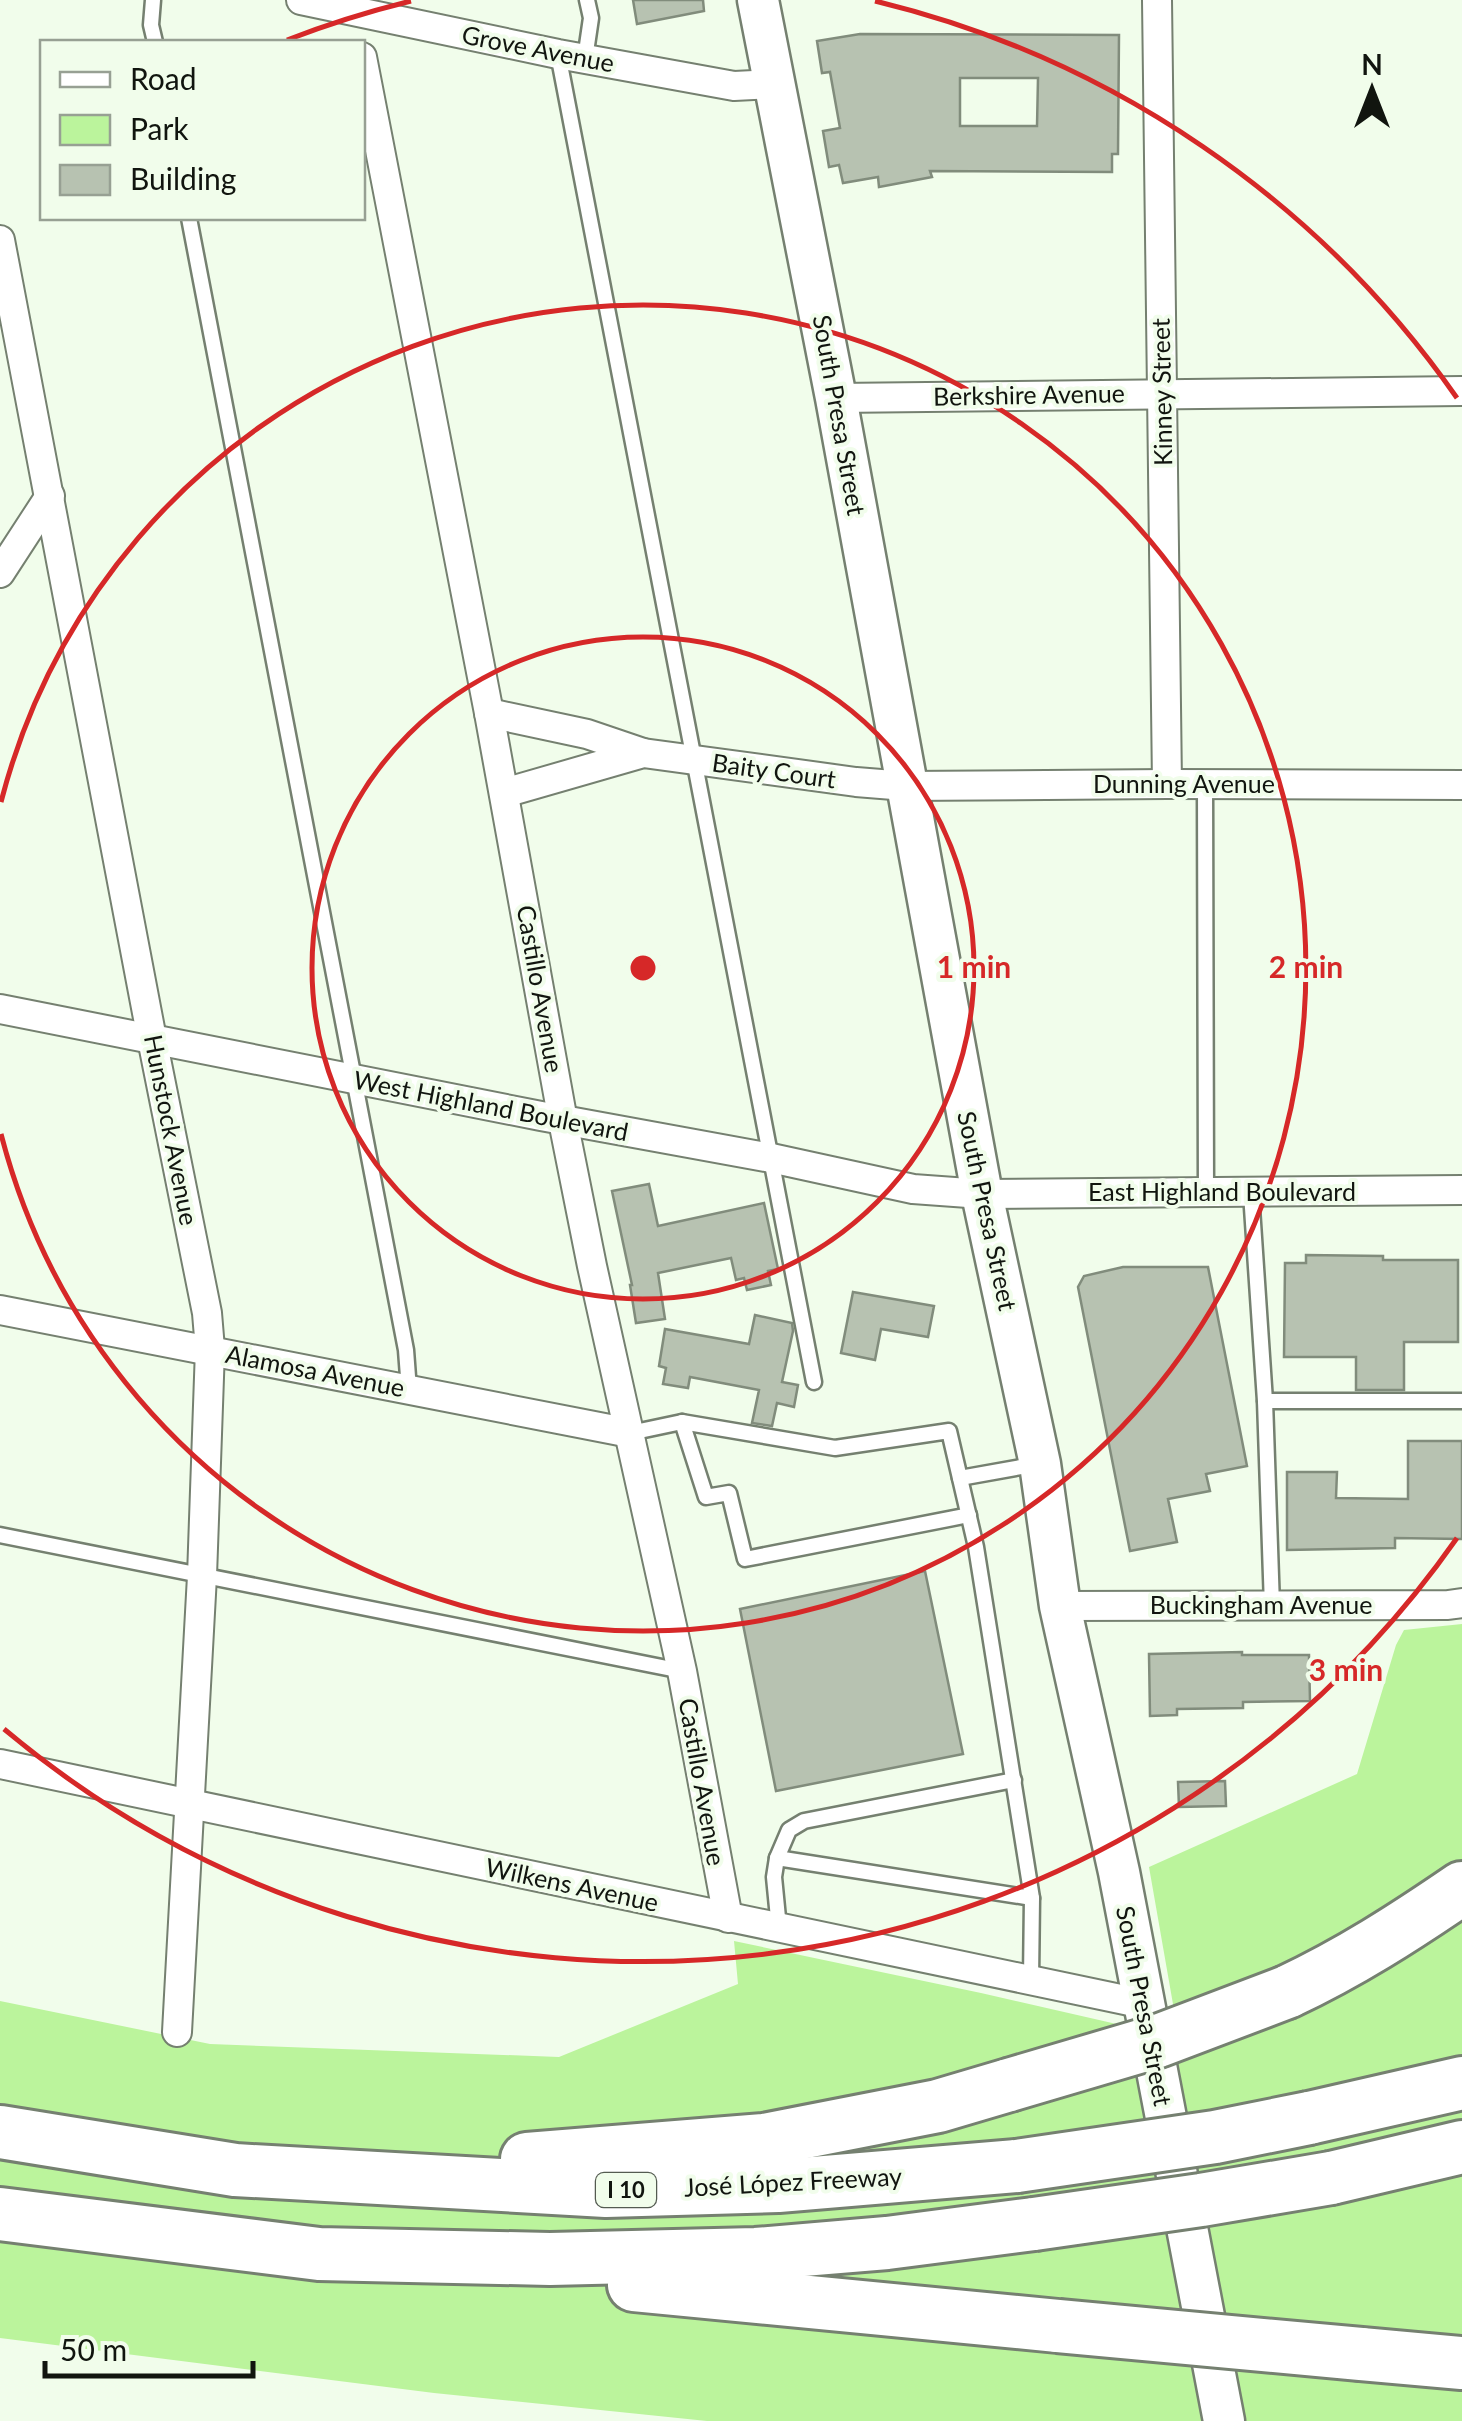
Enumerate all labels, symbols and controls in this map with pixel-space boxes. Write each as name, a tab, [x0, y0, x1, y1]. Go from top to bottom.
street label: Grove Avenue	[459, 19, 617, 77]
legend	[40, 40, 365, 220]
north arrow	[1322, 40, 1422, 140]
text: N	[1361, 47, 1383, 81]
text: Road	[130, 60, 197, 96]
text: Park	[130, 110, 189, 146]
text: Building	[130, 160, 236, 196]
street label: South Presa Street	[808, 312, 872, 517]
street label: Kinney Street	[1145, 318, 1177, 466]
street label: Berkshire Avenue	[933, 377, 1125, 411]
street label: Baity Court	[710, 746, 838, 794]
street label: Dunning Avenue	[1093, 768, 1275, 798]
street label: Castillo Avenue	[511, 903, 570, 1075]
text: 1 min	[937, 948, 1011, 984]
text: 2 min	[1269, 948, 1343, 984]
centre of rings	[625, 950, 661, 986]
street label: Hunstock Avenue	[139, 1032, 205, 1228]
street label: West Highland Boulevard	[351, 1064, 631, 1146]
street label: South Presa Street	[952, 1108, 1024, 1313]
street label: East Highland Boulevard	[1088, 1176, 1356, 1206]
street label: Alamosa Avenue	[223, 1338, 407, 1402]
street label: Buckingham Avenue	[1150, 1589, 1372, 1619]
text: 3 min	[1309, 1651, 1383, 1687]
street label: Castillo Avenue	[673, 1696, 732, 1868]
street label: Wilkens Avenue	[483, 1851, 661, 1917]
street label: South Presa Street	[1111, 1903, 1179, 2108]
street label: José López Freeway	[683, 2160, 903, 2202]
road number: I 10	[596, 2173, 656, 2207]
scale bar	[45, 2316, 252, 2378]
text: 50 m	[60, 2331, 127, 2367]

